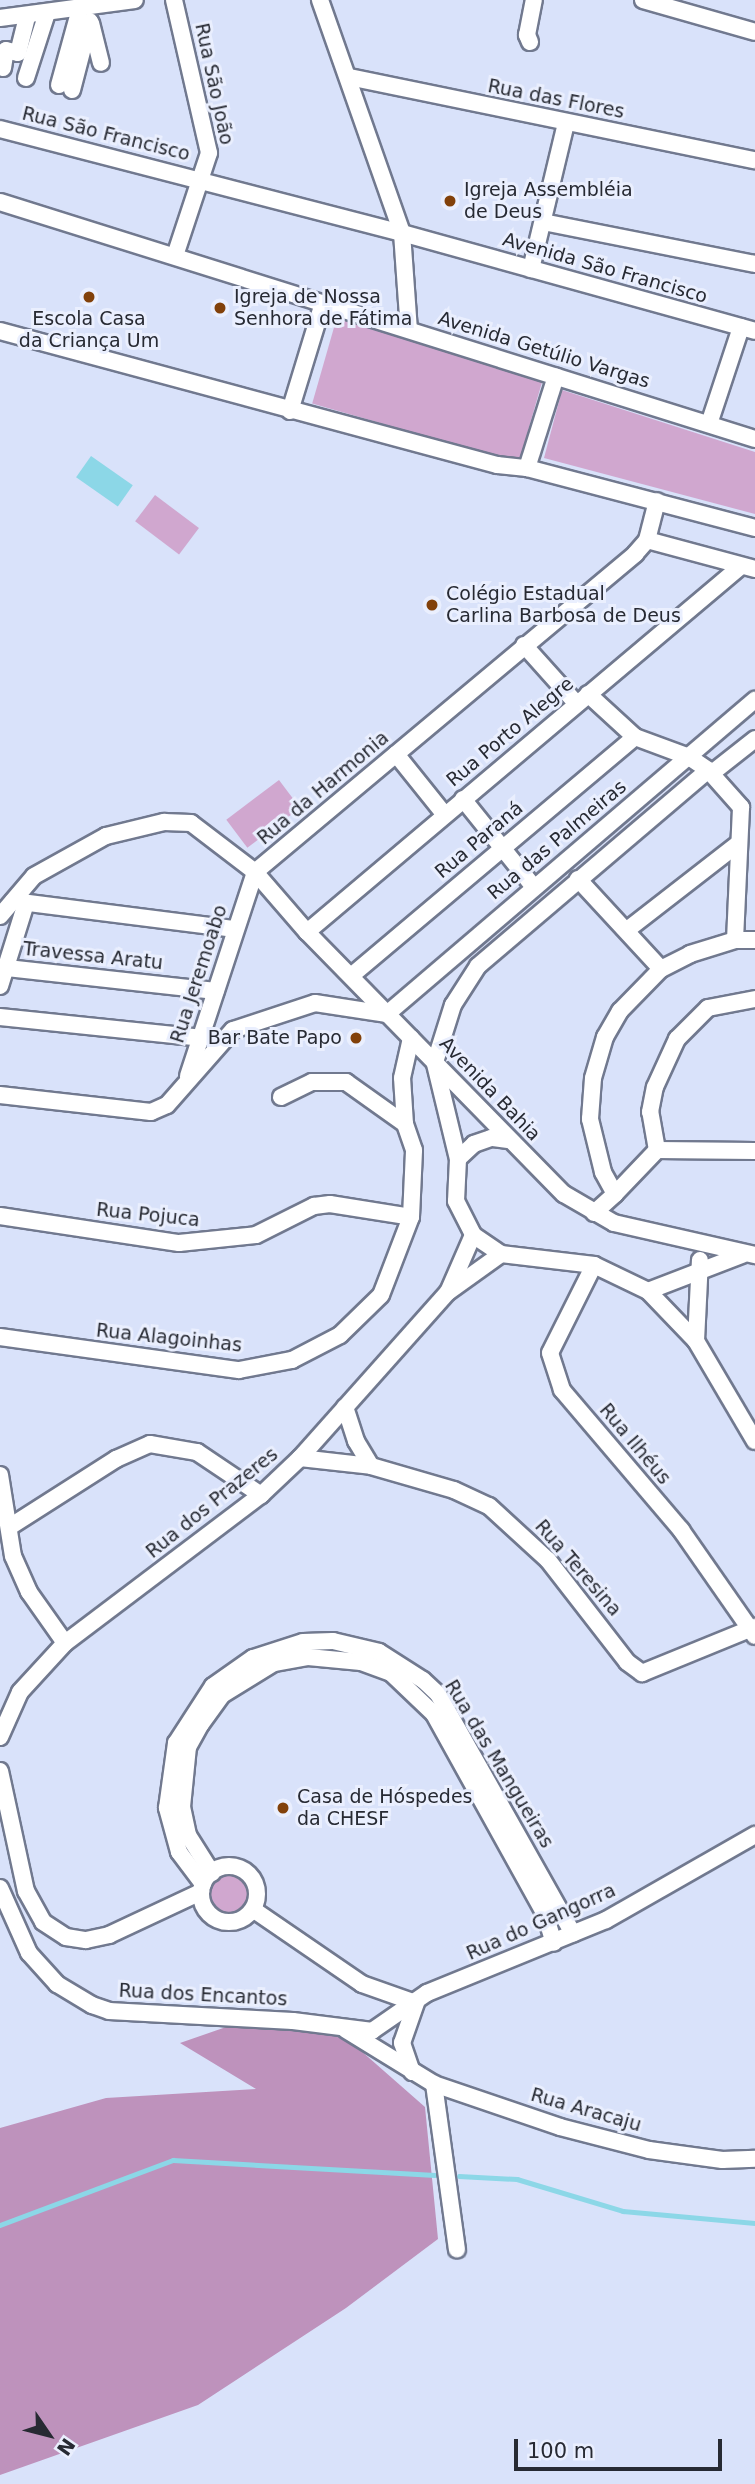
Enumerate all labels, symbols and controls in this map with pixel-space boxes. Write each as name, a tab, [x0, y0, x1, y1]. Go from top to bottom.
street label: Rua São João	[190, 21, 238, 147]
street label: Rua das Flores	[486, 75, 626, 123]
street label: Rua São Francisco	[20, 102, 192, 166]
place label: Igreja Assembléia de Deus	[464, 179, 633, 223]
marker: Igreja Assembléia de Deus	[442, 193, 458, 209]
street label: Avenida São Francisco	[500, 228, 710, 308]
place label: Igreja de Nossa Senhora de Fátima	[234, 286, 412, 330]
marker: Escola Casa da Criança Um	[81, 289, 97, 305]
marker: Igreja de Nossa Senhora de Fátima	[212, 300, 228, 316]
street label: Avenida Getúlio Vargas	[435, 307, 653, 393]
place label: Escola Casa da Criança Um	[19, 308, 159, 352]
place label: Colégio Estadual Carlina Barbosa de Deus	[446, 583, 681, 627]
marker: Colégio Estadual Carlina Barbosa de Deus	[424, 597, 440, 613]
street label: Rua Porto Alegre	[442, 672, 578, 792]
street label: Rua da Harmonia	[253, 726, 393, 850]
street label: Rua das Palmeiras	[483, 775, 631, 905]
street label: Rua Paraná	[431, 797, 527, 883]
street label: Rua Jeremoabo	[166, 902, 232, 1046]
street label: Travessa Aratu	[22, 937, 164, 975]
place label: Bar Bate Papo	[208, 1027, 342, 1049]
marker: Bar Bate Papo	[348, 1030, 364, 1046]
street label: Avenida Bahia	[435, 1032, 545, 1146]
street label: Rua Pojuca	[95, 1198, 201, 1232]
street label: Rua Alagoinhas	[95, 1319, 243, 1357]
street label: Rua Ilhéus	[595, 1399, 675, 1489]
street label: Rua dos Prazeres	[142, 1443, 282, 1563]
street label: Rua Teresina	[530, 1515, 626, 1621]
street label: Rua das Mangueiras	[440, 1676, 558, 1852]
place label: Casa de Hóspedes da CHESF	[297, 1786, 472, 1830]
marker: Casa de Hóspedes da CHESF	[275, 1800, 291, 1816]
street label: Rua do Gangorra	[463, 1879, 619, 1965]
street label: Rua dos Encantos	[118, 1979, 288, 2011]
street label: Rua Aracaju	[528, 2083, 644, 2137]
north arrow	[14, 2400, 84, 2470]
scale bar	[517, 2424, 725, 2468]
text: N	[53, 2434, 80, 2460]
text: 100 m	[527, 2439, 594, 2463]

